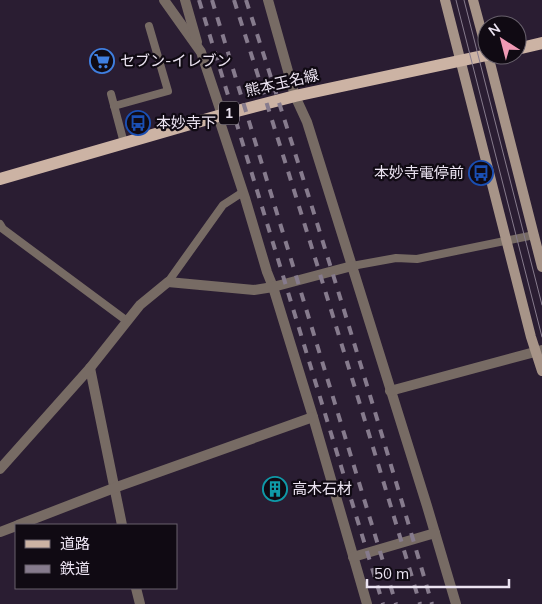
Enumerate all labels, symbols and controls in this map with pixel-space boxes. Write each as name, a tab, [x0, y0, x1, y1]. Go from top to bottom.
north arrow	[477, 15, 527, 65]
text: N	[485, 19, 504, 40]
supermarket icon: セブン-イレブン	[89, 48, 115, 74]
place label: セブン-イレブン	[120, 51, 231, 70]
street label: 熊本玉名線	[243, 65, 321, 100]
road number: 1	[219, 102, 239, 125]
bus stop icon: 本妙寺下	[125, 110, 151, 136]
place label: 本妙寺下	[156, 113, 216, 132]
bus stop icon: 本妙寺電停前	[468, 160, 494, 186]
place label: 本妙寺電停前	[374, 163, 464, 182]
building icon: 高木石材	[262, 476, 288, 502]
place label: 高木石材	[292, 479, 352, 498]
legend	[15, 524, 178, 589]
text: 道路	[60, 534, 90, 553]
scale bar	[367, 556, 510, 588]
text: 鉄道	[60, 559, 90, 578]
text: 50 m	[374, 564, 409, 583]

